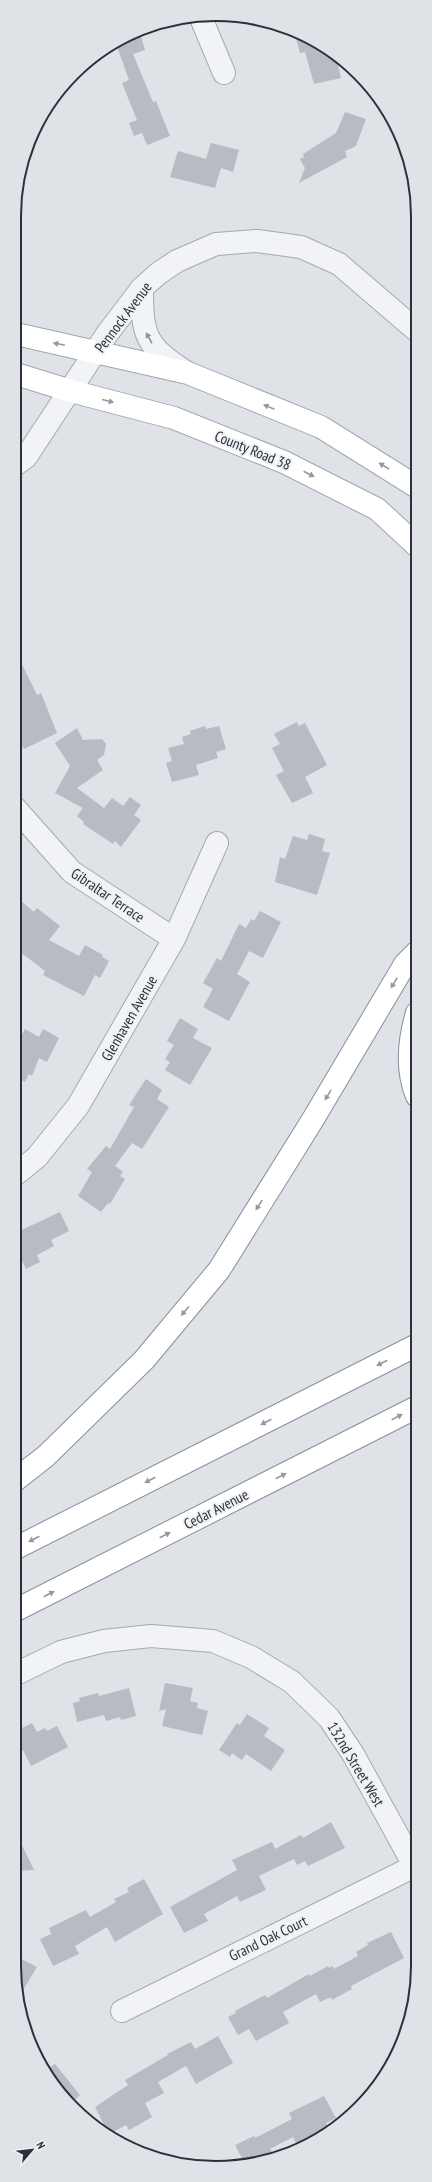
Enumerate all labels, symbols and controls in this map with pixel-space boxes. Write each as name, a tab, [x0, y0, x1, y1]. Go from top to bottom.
street label: Pennock Avenue	[90, 278, 156, 356]
one-way arrow	[146, 332, 153, 344]
one-way arrow	[53, 340, 65, 346]
one-way arrow	[103, 398, 115, 404]
one-way arrow	[263, 403, 275, 409]
street label: County Road 38	[212, 426, 294, 474]
one-way arrow	[378, 463, 390, 470]
one-way arrow	[303, 471, 315, 477]
street label: Gibraltar Terrace	[68, 863, 148, 927]
street label: Glenhaven Avenue	[97, 972, 161, 1064]
one-way arrow	[390, 977, 397, 989]
one-way arrow	[324, 1089, 331, 1101]
one-way arrow	[256, 1199, 263, 1211]
one-way arrow	[180, 1306, 189, 1317]
one-way arrow	[376, 1360, 388, 1366]
one-way arrow	[391, 1414, 403, 1420]
one-way arrow	[260, 1418, 272, 1425]
one-way arrow	[275, 1473, 287, 1479]
one-way arrow	[144, 1477, 156, 1484]
street label: Cedar Avenue	[181, 1485, 251, 1533]
one-way arrow	[159, 1532, 171, 1538]
one-way arrow	[28, 1536, 40, 1542]
one-way arrow	[43, 1591, 55, 1597]
street label: 132nd Street West	[323, 1718, 389, 1810]
street label: Grand Oak Court	[226, 1911, 310, 1965]
north arrow	[12, 2130, 52, 2170]
text: N	[33, 2139, 48, 2151]

